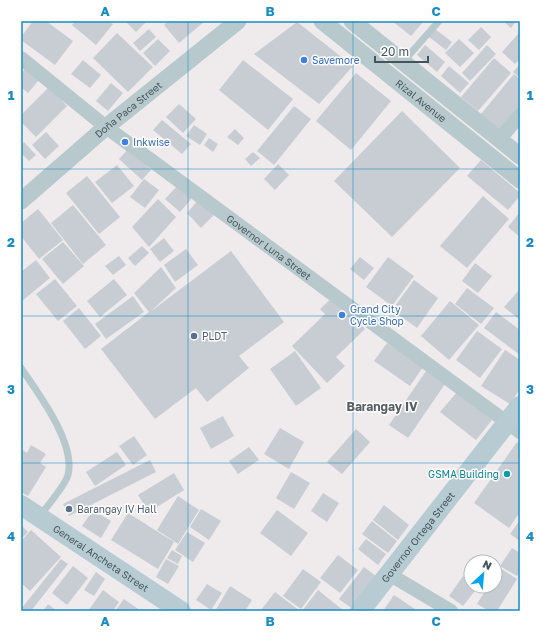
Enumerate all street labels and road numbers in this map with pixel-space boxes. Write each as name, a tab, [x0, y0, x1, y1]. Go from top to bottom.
street label: Rizal Avenue	[393, 77, 449, 125]
street label: Doña Paca Street	[92, 79, 164, 140]
street label: Governor Luna Street	[224, 212, 314, 282]
street label: Governor Ortega Street	[379, 489, 457, 585]
street label: General Ancheta Street	[51, 522, 151, 594]

